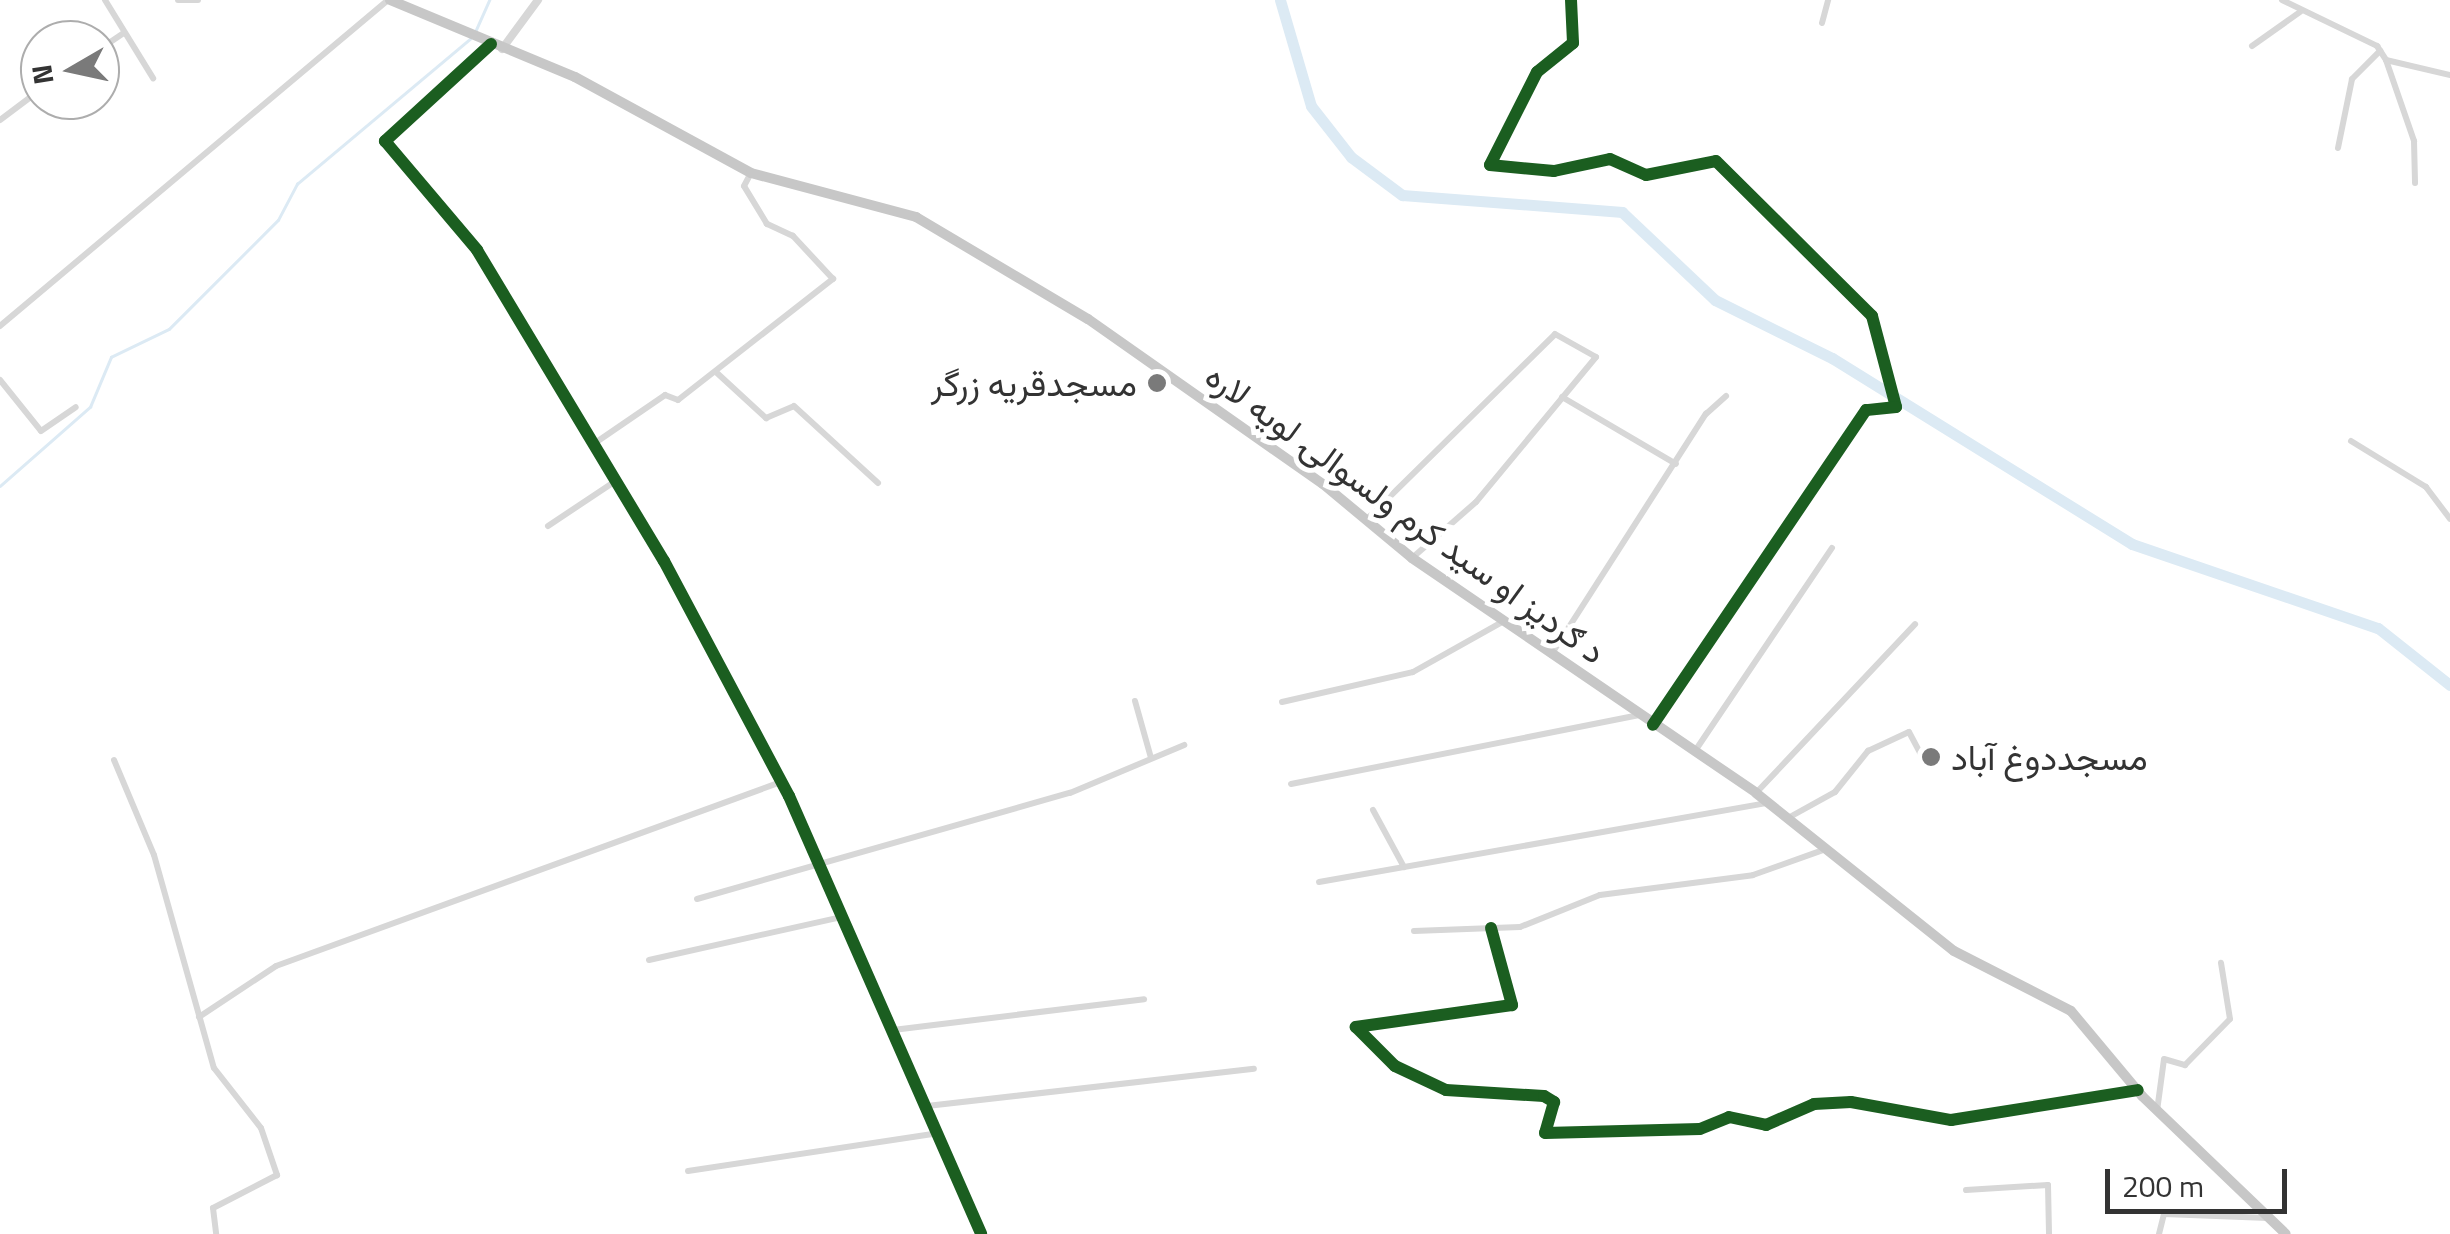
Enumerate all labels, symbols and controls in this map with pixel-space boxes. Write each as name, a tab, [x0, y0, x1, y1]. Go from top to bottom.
north arrow	[20, 20, 120, 120]
text: N	[19, 62, 65, 87]
street label: د ګردیز او سید کرم ولسوالۍ لویه لاره	[1198, 354, 1614, 672]
place label: مسجدقریه زرگر	[931, 362, 1137, 404]
marker: مسجدقریه زرگر	[1146, 372, 1168, 394]
place label: مسجددوغ آباد	[1951, 736, 2148, 778]
marker: مسجددوغ آباد	[1920, 746, 1942, 768]
scale bar	[2110, 1149, 2292, 1211]
text: 200 m	[2122, 1163, 2204, 1209]

